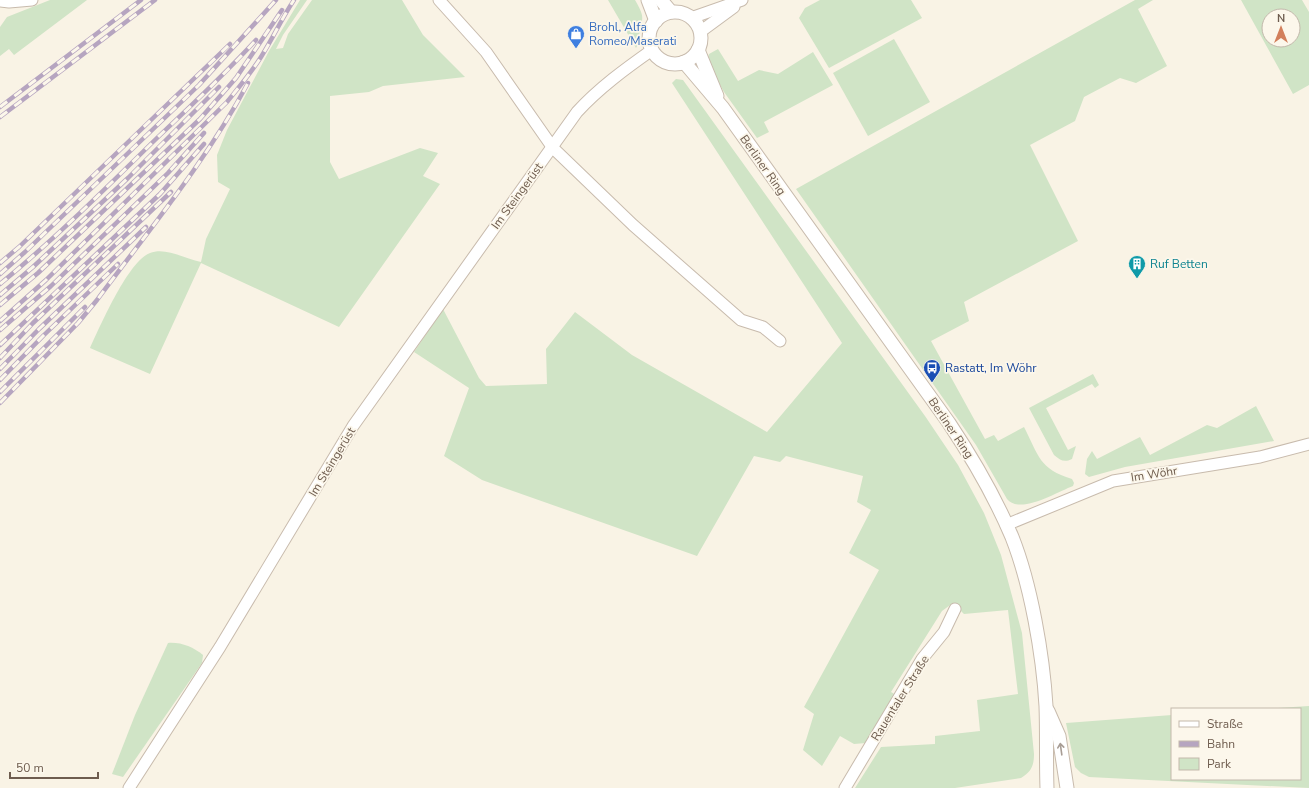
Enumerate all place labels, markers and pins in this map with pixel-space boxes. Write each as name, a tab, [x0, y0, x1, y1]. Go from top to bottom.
place label: Brohl, Alfa Romeo/Maserati	[589, 19, 677, 49]
shop icon: Brohl, Alfa Romeo/Maserati	[566, 24, 586, 49]
building icon: Ruf Betten	[1127, 254, 1147, 279]
place label: Ruf Betten	[1150, 256, 1208, 272]
bus stop icon: Rastatt, Im Wöhr	[922, 358, 942, 383]
place label: Rastatt, Im Wöhr	[945, 360, 1037, 376]

